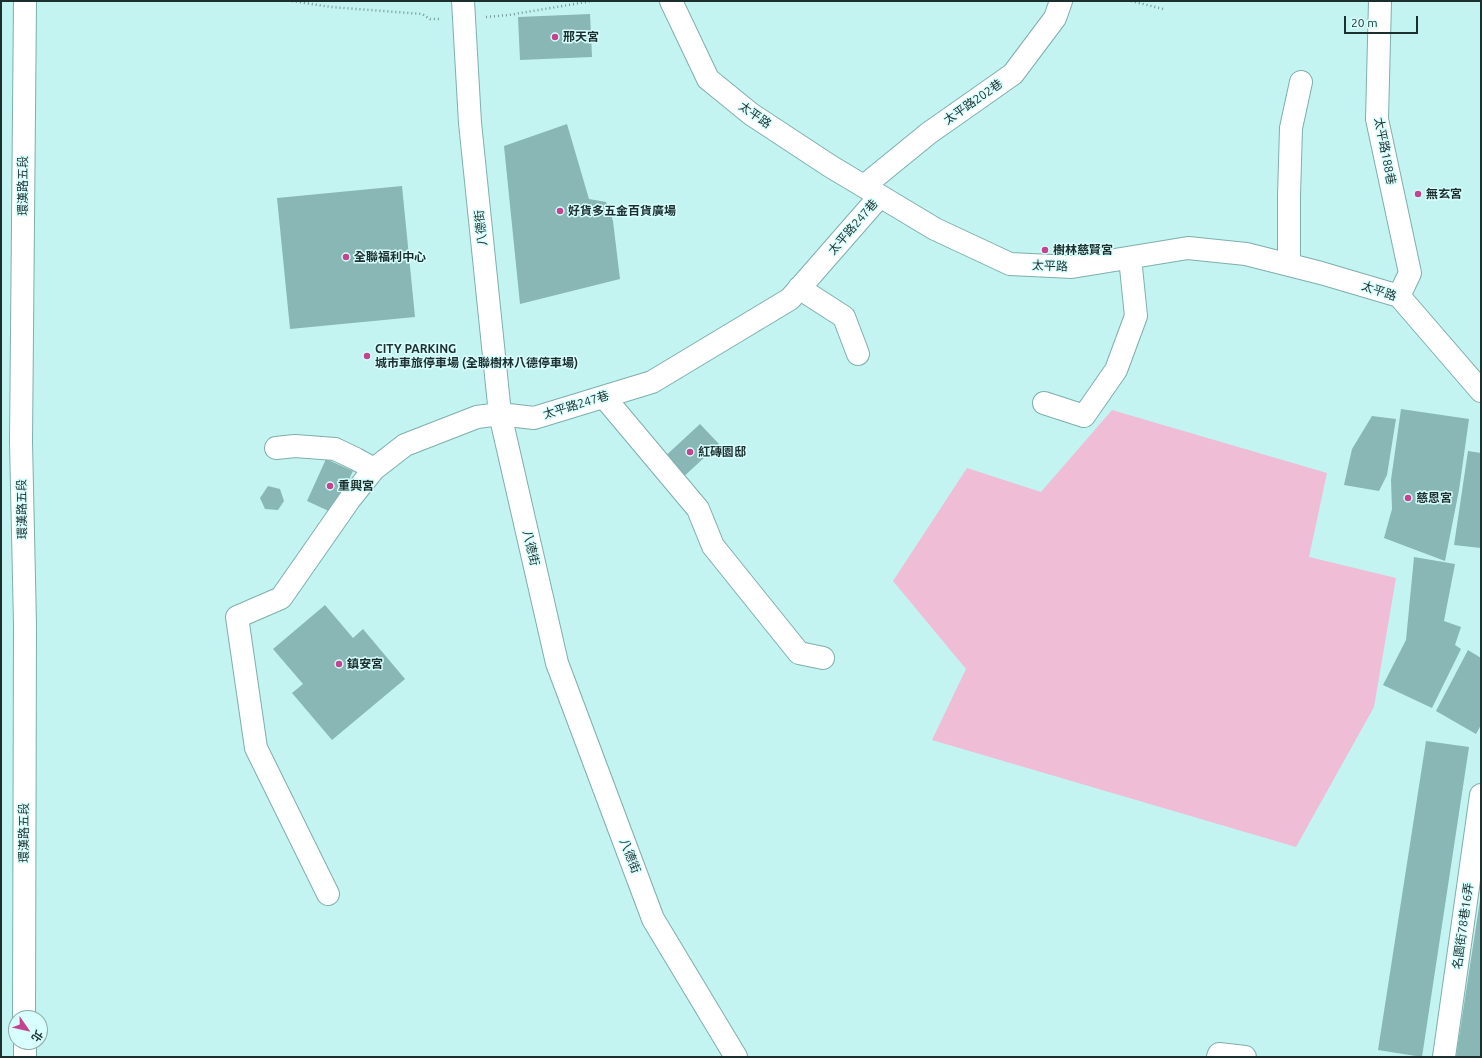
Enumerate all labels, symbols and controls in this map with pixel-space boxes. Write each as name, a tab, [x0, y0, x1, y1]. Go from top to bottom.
scale bar	[1346, 8, 1420, 34]
text: 20 m	[1351, 16, 1378, 29]
place label: 邢天宮	[563, 30, 599, 44]
marker: 邢天宮	[550, 32, 560, 42]
street label: 太平路202巷	[941, 77, 1005, 127]
street label: 太平路	[736, 99, 774, 131]
street label: 太平路188巷	[1371, 116, 1399, 186]
street label: 環漢路五段	[16, 156, 30, 216]
place label: 無玄宮	[1426, 187, 1462, 201]
marker: 無玄宮	[1413, 189, 1423, 199]
street label: 太平路247巷	[825, 197, 881, 257]
place label: 好貨多五金百貨廣場	[568, 204, 676, 218]
marker: 好貨多五金百貨廣場	[555, 206, 565, 216]
street label: 八德街	[472, 209, 490, 247]
place label: 樹林慈賢宮	[1053, 243, 1113, 257]
marker: 樹林慈賢宮	[1040, 245, 1050, 255]
place label: 全聯福利中心	[354, 250, 426, 264]
marker: 全聯福利中心	[341, 252, 351, 262]
street label: 太平路	[1032, 258, 1068, 274]
street label: 太平路	[1360, 278, 1398, 304]
place label: CITY PARKING 城市車旅停車場 (全聯樹林八德停車場)	[375, 342, 578, 370]
marker: CITY PARKING 城市車旅停車場 (全聯樹林八德停車場)	[362, 351, 372, 361]
street label: 太平路247巷	[541, 388, 611, 422]
place label: 紅磚園邸	[698, 445, 746, 459]
marker: 紅磚園邸	[685, 447, 695, 457]
street label: 環漢路五段	[14, 479, 30, 539]
place label: 重興宮	[338, 479, 374, 493]
marker: 重興宮	[325, 481, 335, 491]
place label: 慈恩宮	[1416, 491, 1452, 505]
marker: 慈恩宮	[1403, 493, 1413, 503]
street label: 八德街	[520, 529, 542, 567]
place label: 鎮安宮	[347, 657, 383, 671]
marker: 鎮安宮	[334, 659, 344, 669]
street label: 環漢路五段	[17, 803, 31, 863]
street label: 八德街	[617, 837, 643, 875]
street label: 名園街78巷16弄	[1450, 882, 1476, 970]
north arrow	[8, 1010, 48, 1050]
text: 北	[29, 1028, 45, 1044]

